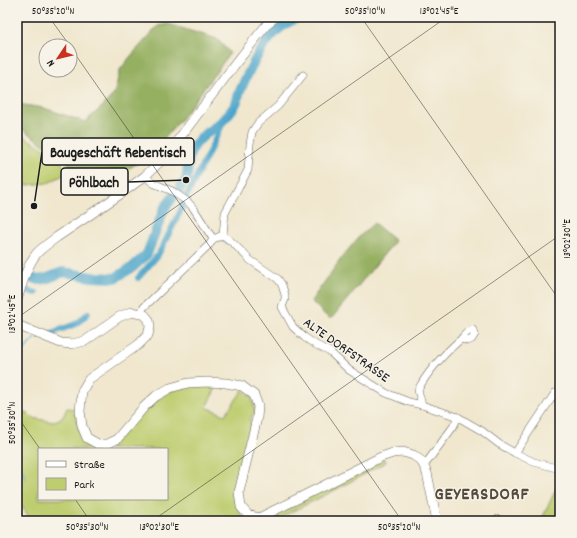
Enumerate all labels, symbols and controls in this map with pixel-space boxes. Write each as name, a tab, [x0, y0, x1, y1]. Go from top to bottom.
text: 50°35'20"N	[32, 5, 74, 19]
text: 50°35'10"N	[345, 5, 385, 19]
text: 13°02'45"E	[420, 5, 459, 19]
north arrow	[38, 38, 78, 78]
text: N	[43, 55, 60, 69]
callout: Baugeschäft Rebentisch	[42, 138, 194, 165]
text: Baugeschäft Rebentisch	[50, 143, 186, 165]
callout: Pöhlbach	[61, 168, 128, 195]
text: Pöhlbach	[69, 173, 119, 195]
text: 13°02'30"E	[561, 219, 575, 259]
text: 13°02'45"E	[6, 294, 20, 333]
street label: ALTE DORFSTRASSE	[298, 313, 394, 388]
text: 50°35'30"N	[6, 402, 20, 444]
legend	[38, 448, 168, 500]
text: Straße	[74, 457, 105, 474]
text: Park	[74, 477, 95, 494]
district label: GEYERSDORF	[434, 483, 530, 508]
text: 50°35'30"N	[66, 521, 108, 535]
text: 13°02'30"E	[139, 521, 179, 535]
text: 50°35'20"N	[378, 521, 420, 535]

